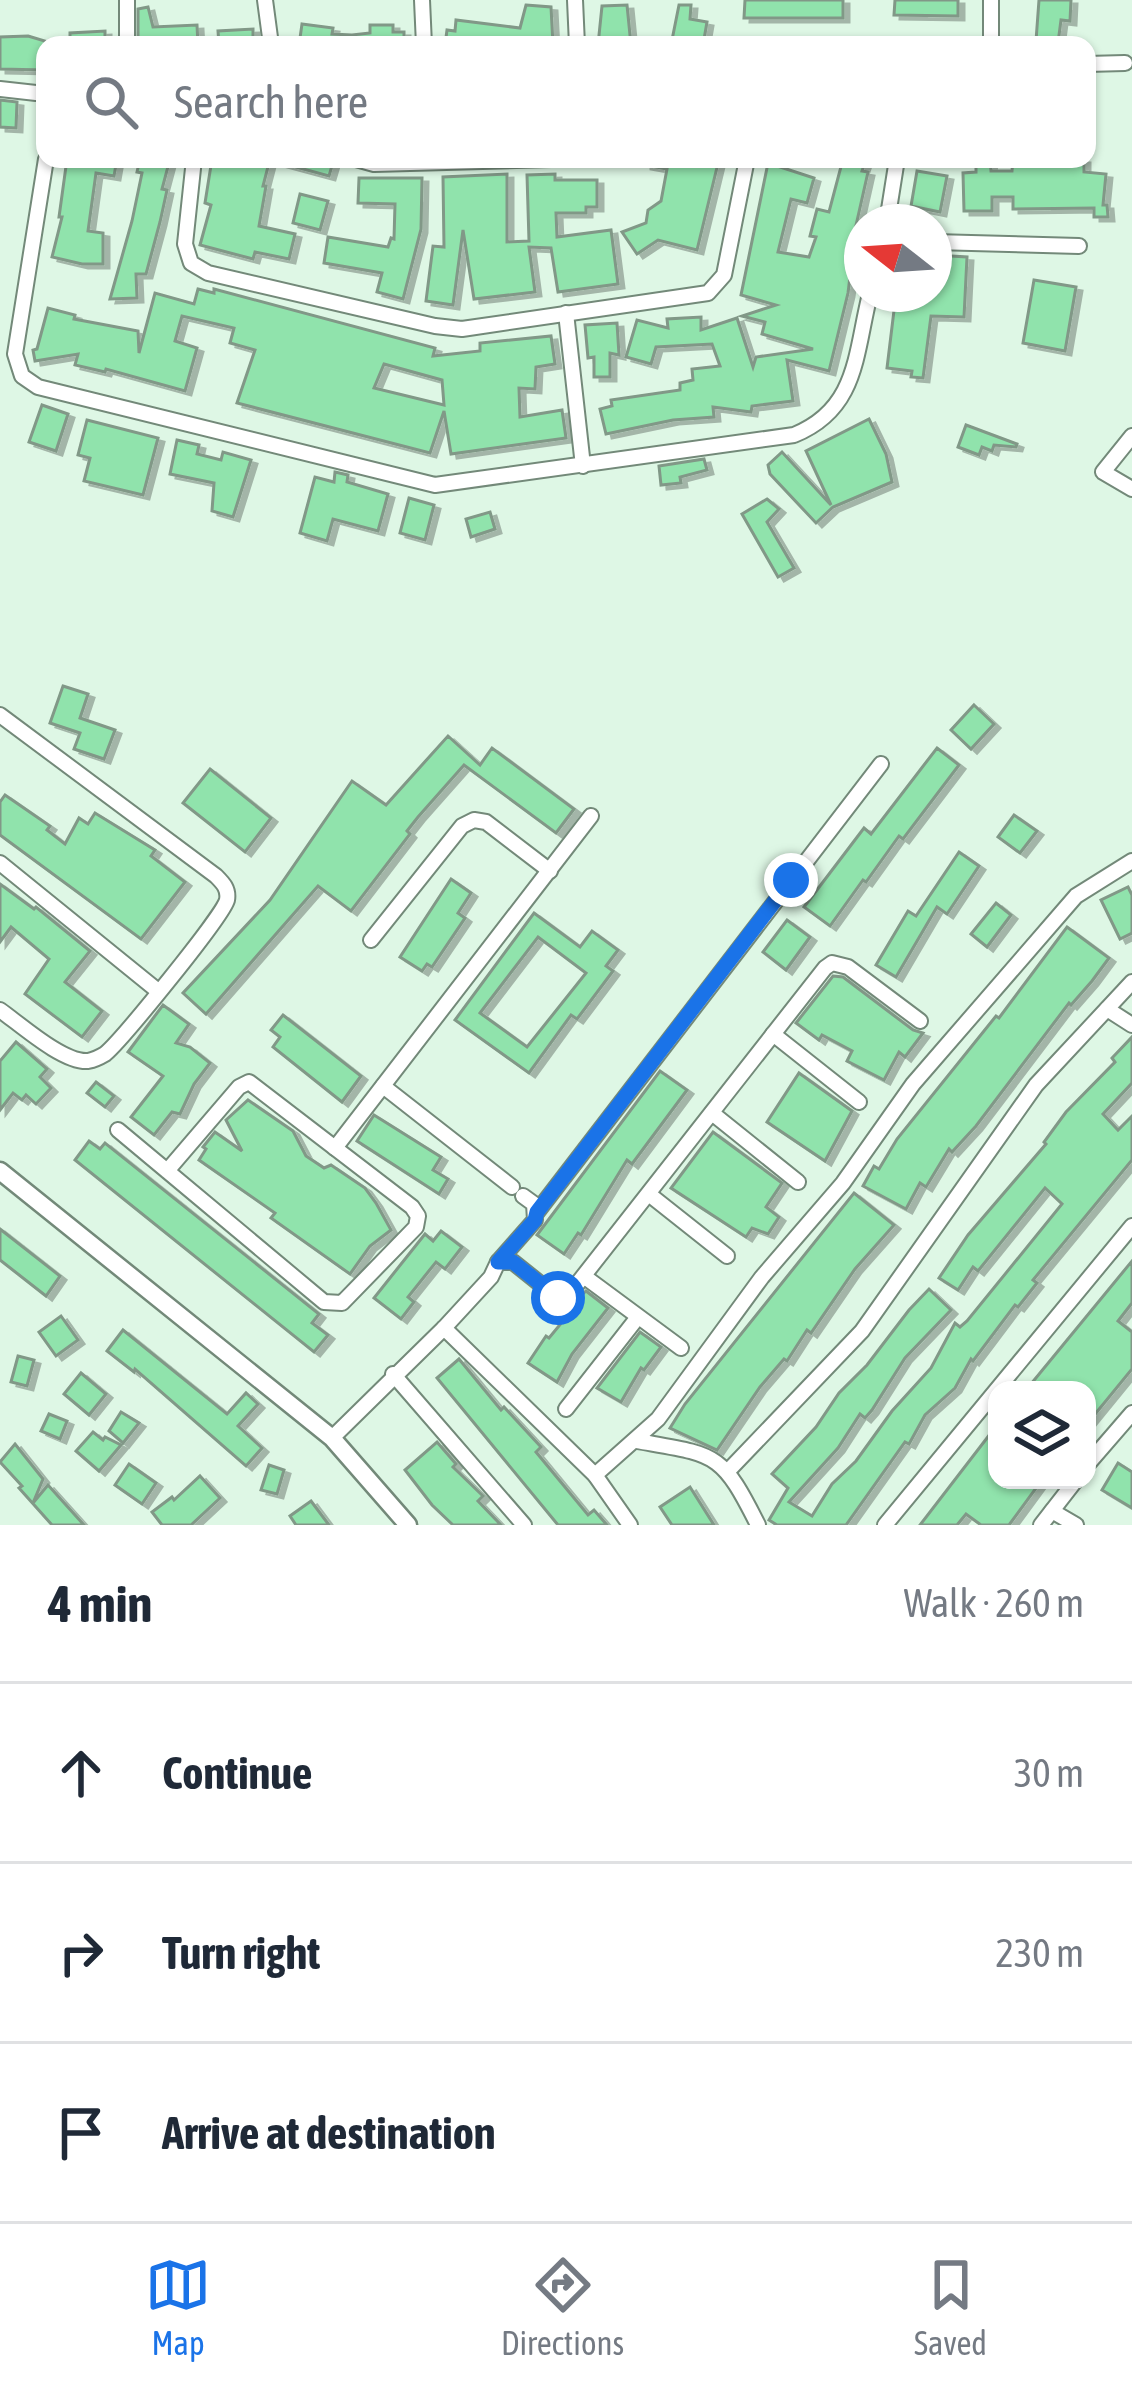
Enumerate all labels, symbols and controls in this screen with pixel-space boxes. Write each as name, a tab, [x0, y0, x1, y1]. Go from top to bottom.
search box	[36, 36, 1096, 168]
icon: search	[78, 69, 144, 135]
text: Search here	[174, 76, 368, 128]
north arrow	[844, 204, 952, 312]
route end	[764, 853, 818, 907]
route start	[531, 1271, 585, 1325]
map controls	[988, 1381, 1096, 1489]
button: layers	[988, 1381, 1096, 1489]
text: 4 min	[48, 1574, 152, 1633]
text: Walk · 260 m	[904, 1581, 1084, 1625]
icon: ahead	[48, 1740, 114, 1806]
text: Continue	[162, 1747, 313, 1799]
text: 30 m	[1014, 1751, 1084, 1795]
icon: right	[48, 1920, 114, 1986]
text: Turn right	[162, 1927, 320, 1979]
text: 230 m	[996, 1931, 1084, 1975]
icon: arrive	[48, 2100, 114, 2166]
text: Arrive at destination	[162, 2107, 496, 2159]
tab: Map	[145, 2252, 211, 2362]
tab: Directions	[501, 2252, 624, 2362]
tab: Saved	[914, 2252, 987, 2362]

